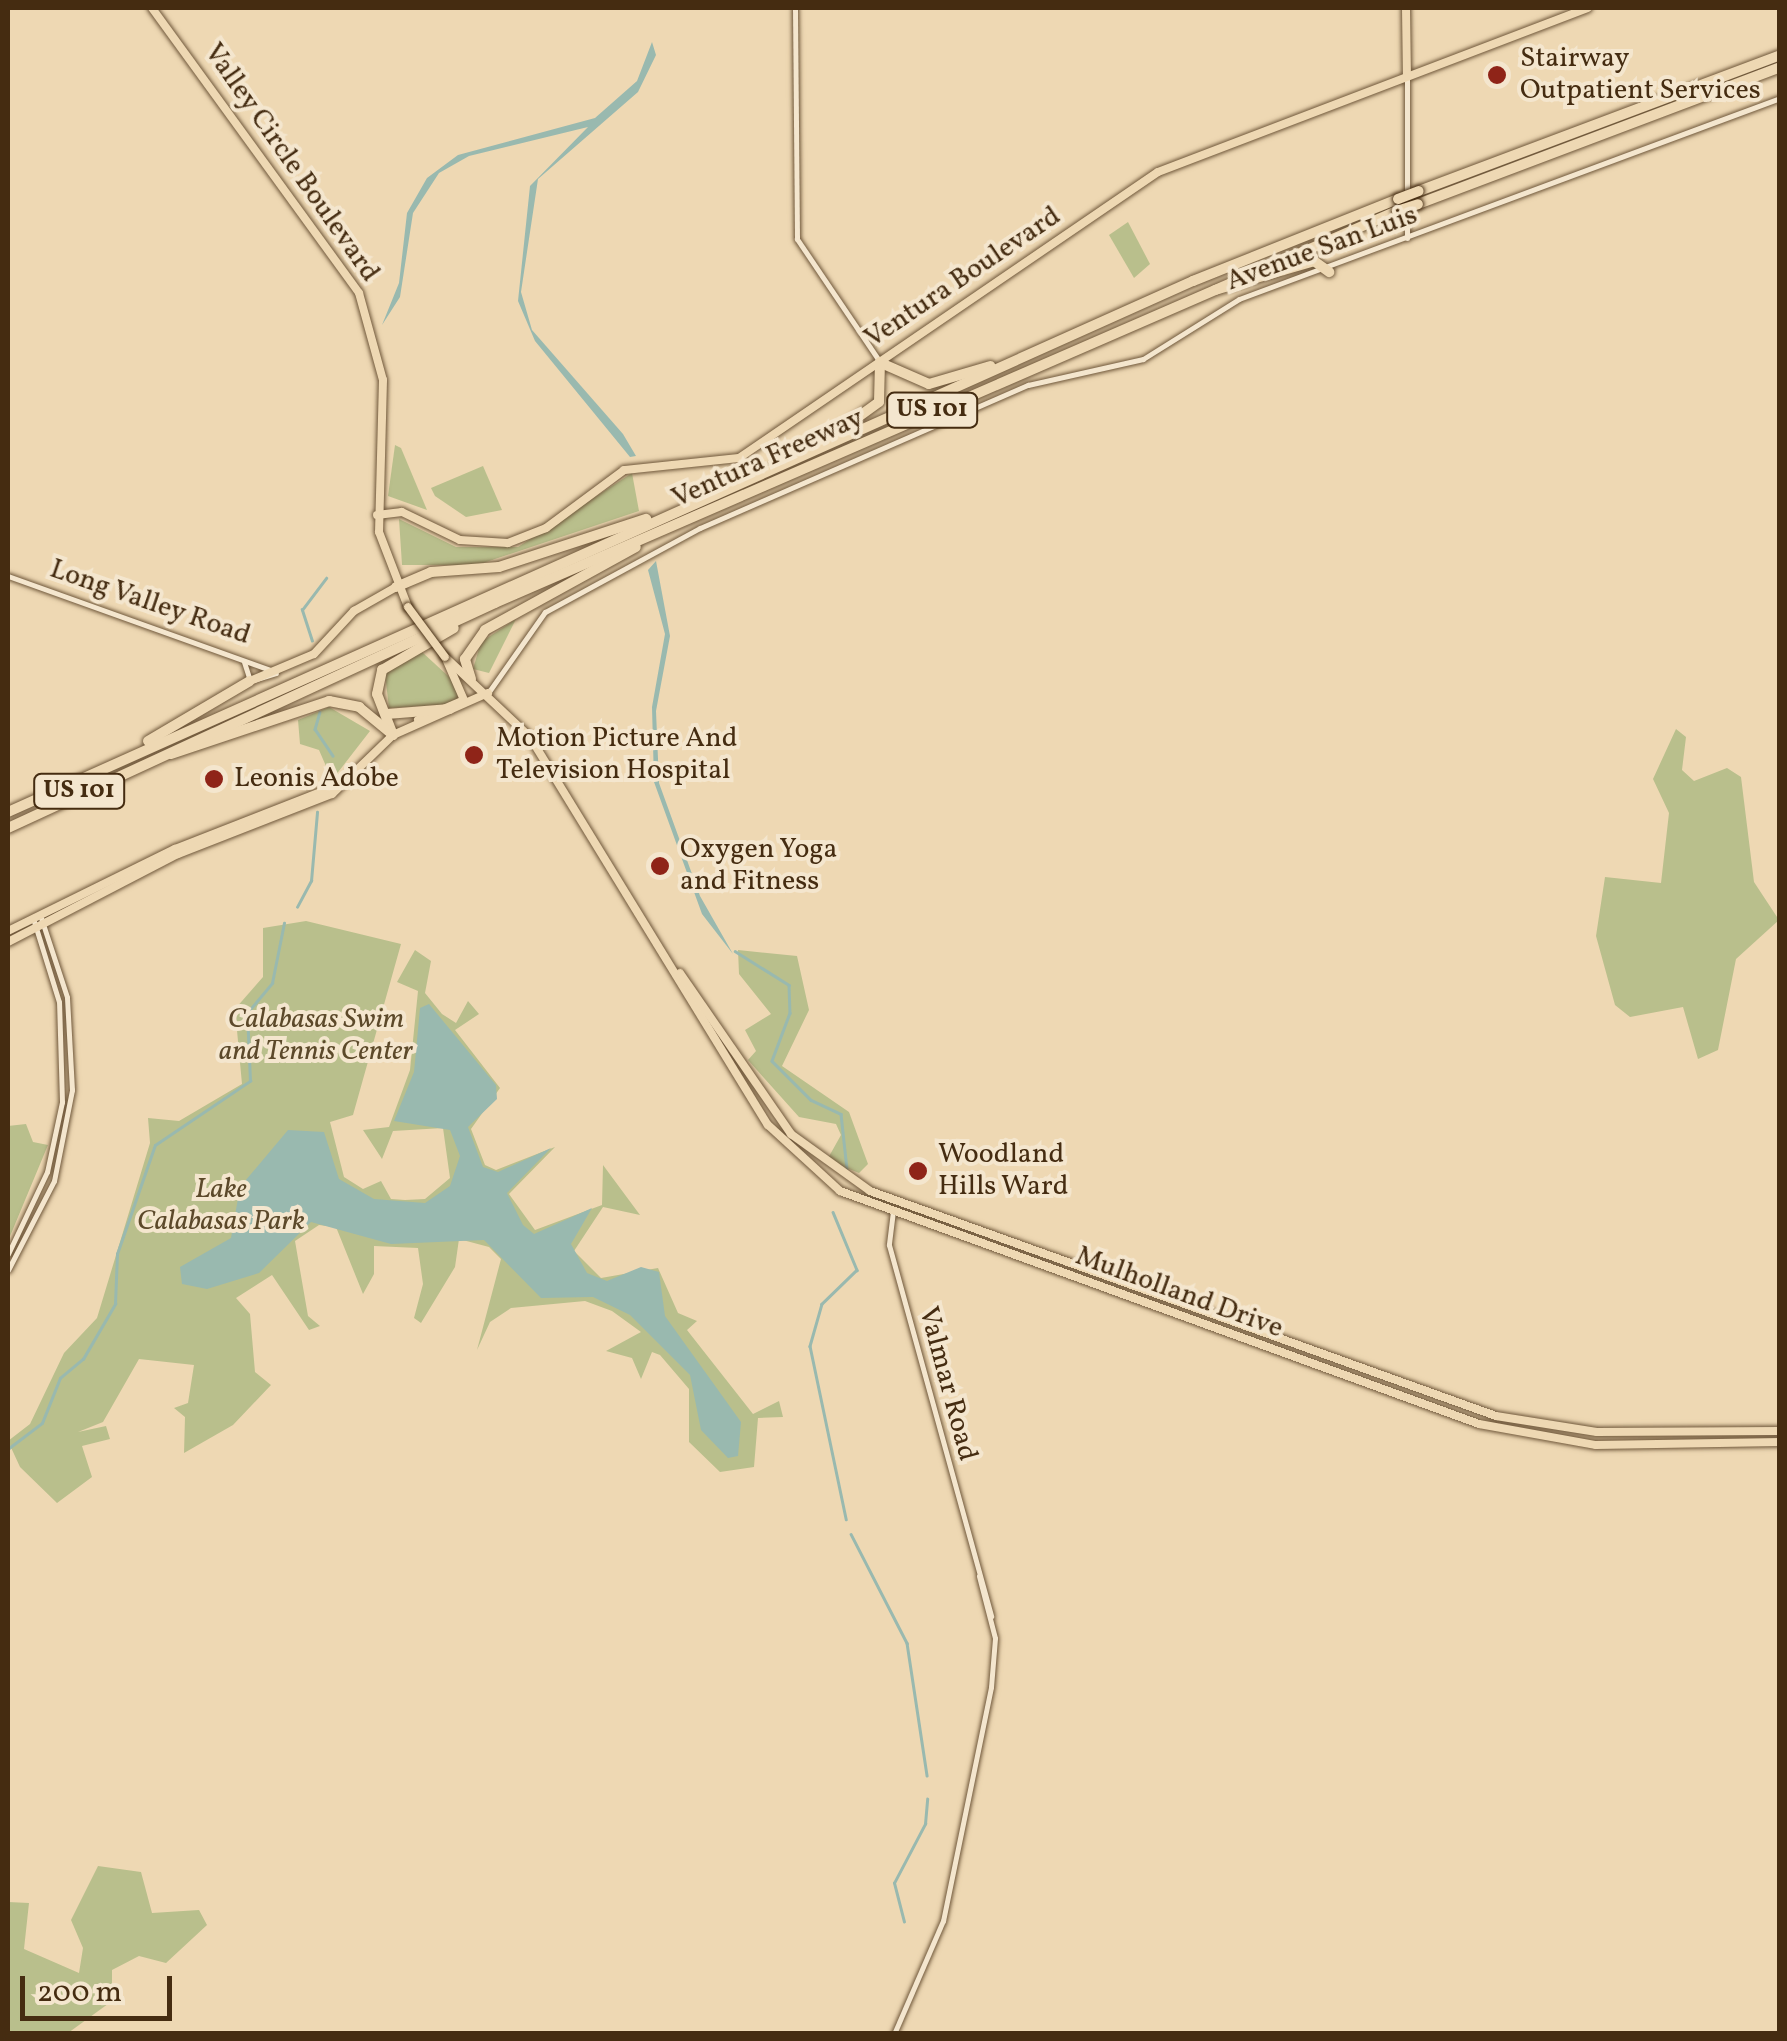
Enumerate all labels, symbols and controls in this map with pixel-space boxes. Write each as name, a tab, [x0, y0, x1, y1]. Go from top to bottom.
street label: Valley Circle Boulevard	[196, 37, 386, 289]
place label: Stairway Outpatient Services	[1520, 42, 1761, 108]
marker: Stairway Outpatient Services	[1484, 62, 1510, 88]
street label: Avenue San Luis	[1222, 199, 1422, 299]
street label: Ventura Boulevard	[859, 200, 1067, 356]
road number: US 101	[884, 390, 980, 430]
street label: Ventura Freeway	[667, 402, 869, 516]
street label: Long Valley Road	[45, 553, 255, 653]
place label: Motion Picture And Television Hospital	[496, 722, 738, 788]
marker: Motion Picture And Television Hospital	[461, 742, 487, 768]
place label: Leonis Adobe	[234, 762, 399, 796]
marker: Leonis Adobe	[203, 768, 225, 790]
road number: US 101	[32, 771, 126, 811]
place label: Oxygen Yoga and Fitness	[680, 833, 838, 899]
marker: Oxygen Yoga and Fitness	[649, 855, 671, 877]
park label: Calabasas Swim and Tennis Center	[219, 1003, 413, 1069]
place label: Woodland Hills Ward	[938, 1138, 1069, 1204]
marker: Woodland Hills Ward	[907, 1160, 929, 1182]
park label: Lake Calabasas Park	[137, 1173, 305, 1239]
street label: Mulholland Drive	[1071, 1240, 1287, 1346]
street label: Valmar Road	[910, 1303, 984, 1465]
scale bar	[25, 1956, 178, 2018]
text: 200 m	[37, 1972, 122, 2014]

